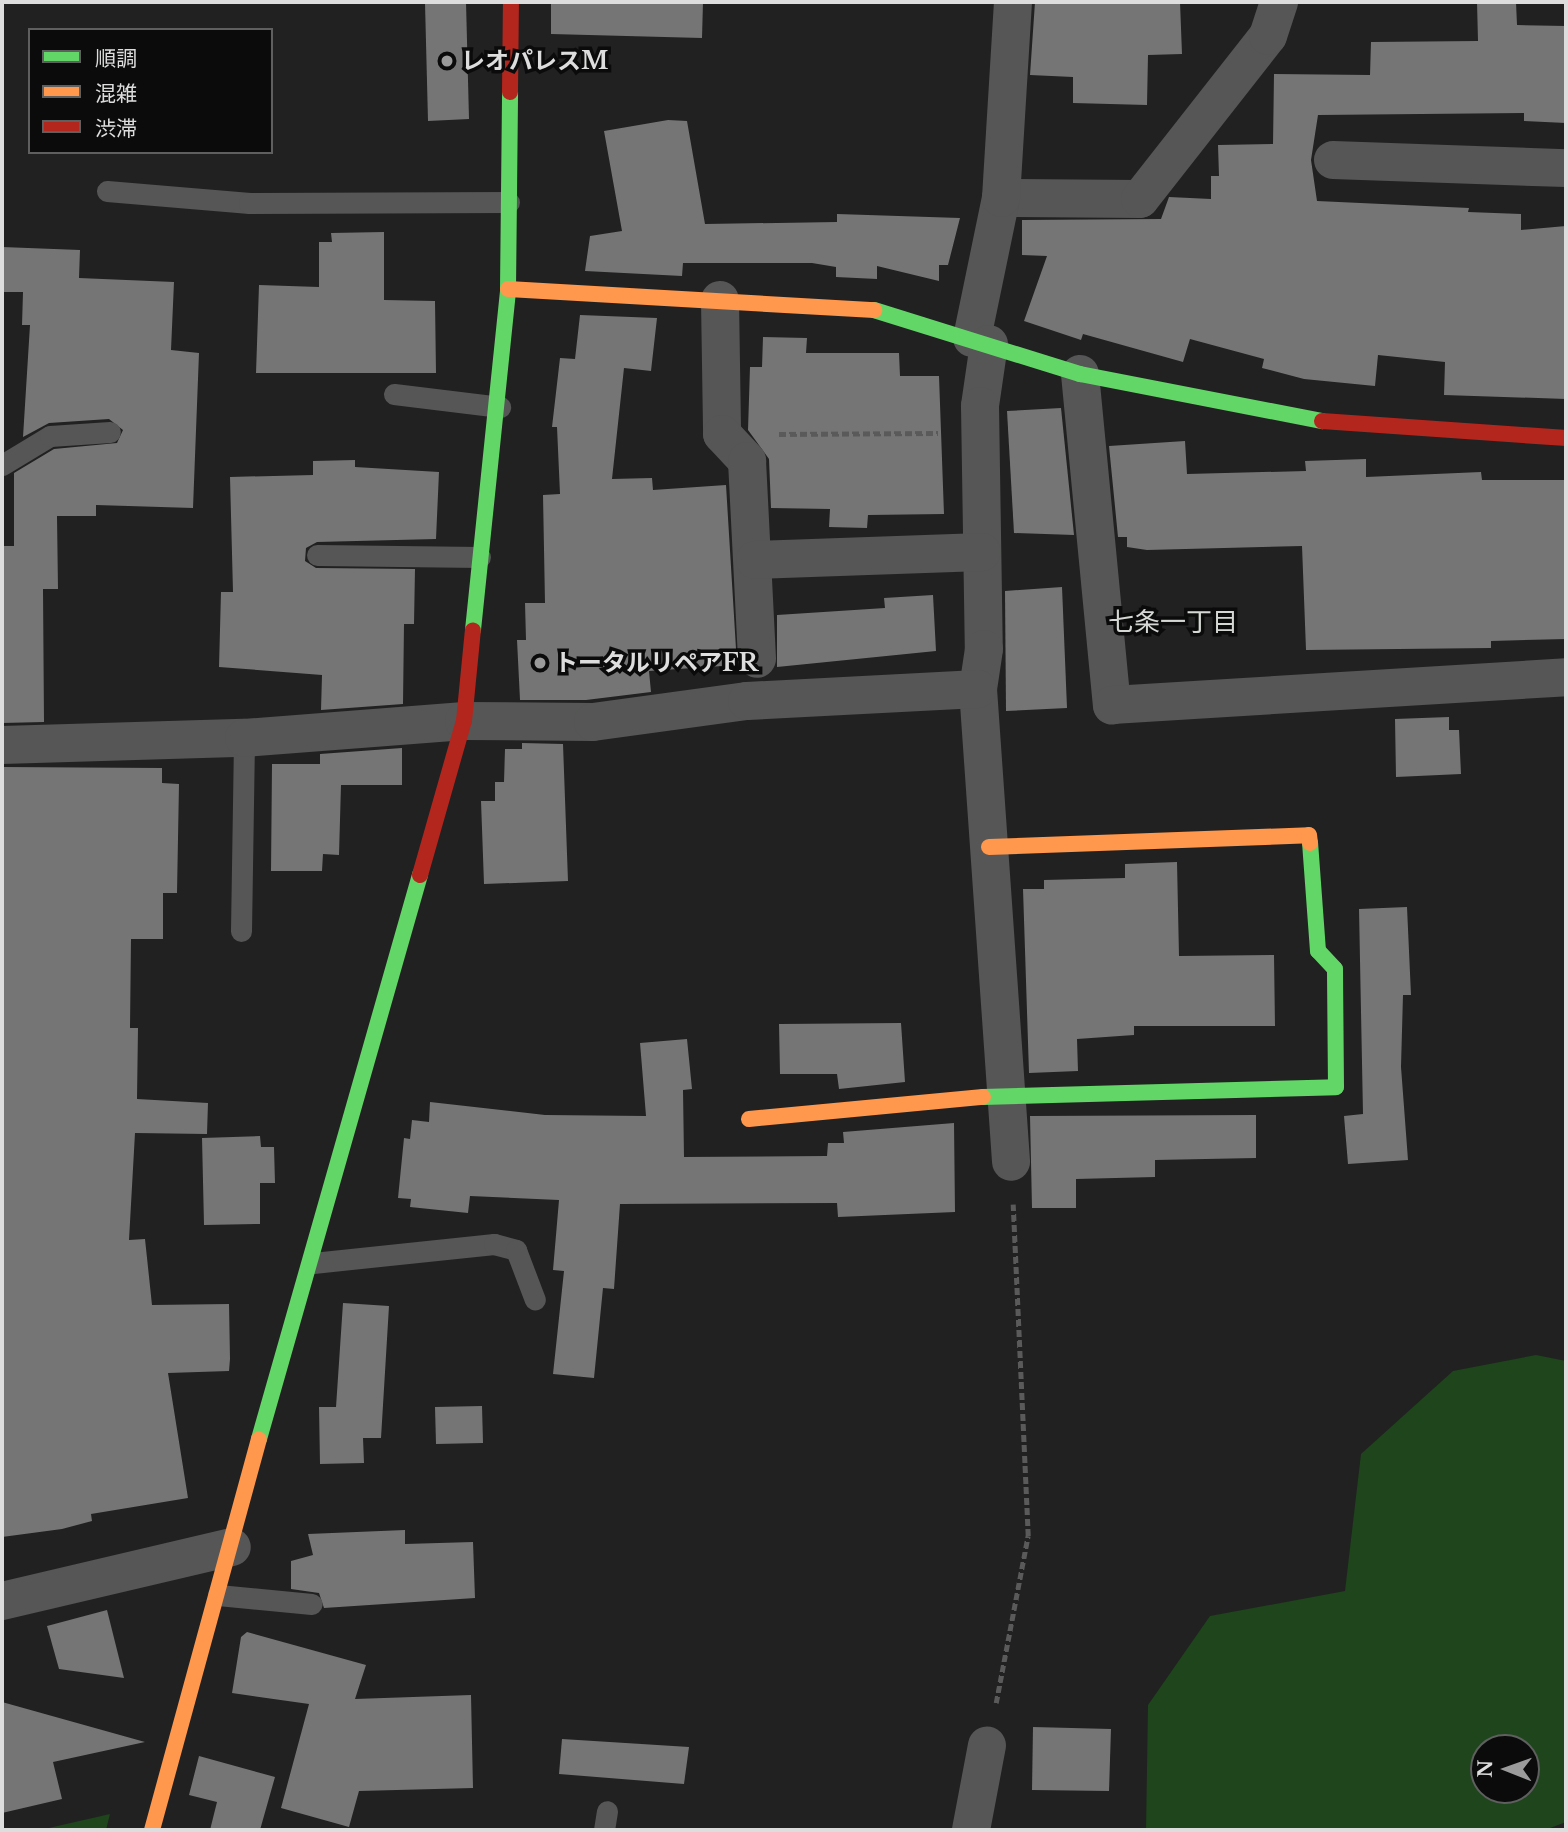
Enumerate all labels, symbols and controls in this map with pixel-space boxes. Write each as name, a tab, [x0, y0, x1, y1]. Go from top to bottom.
legend	[28, 28, 273, 154]
text: 順調	[95, 46, 137, 72]
place label: レオパレスM	[461, 47, 608, 75]
marker: レオパレスM	[439, 53, 455, 69]
text: 混雑	[95, 81, 137, 107]
text: 渋滞	[95, 116, 137, 142]
district label: 七条一丁目	[1108, 607, 1238, 639]
place label: トータルリペアFR	[554, 649, 758, 677]
marker: トータルリペアFR	[532, 655, 548, 671]
north arrow	[1470, 1734, 1540, 1804]
text: N	[1474, 1760, 1497, 1778]

